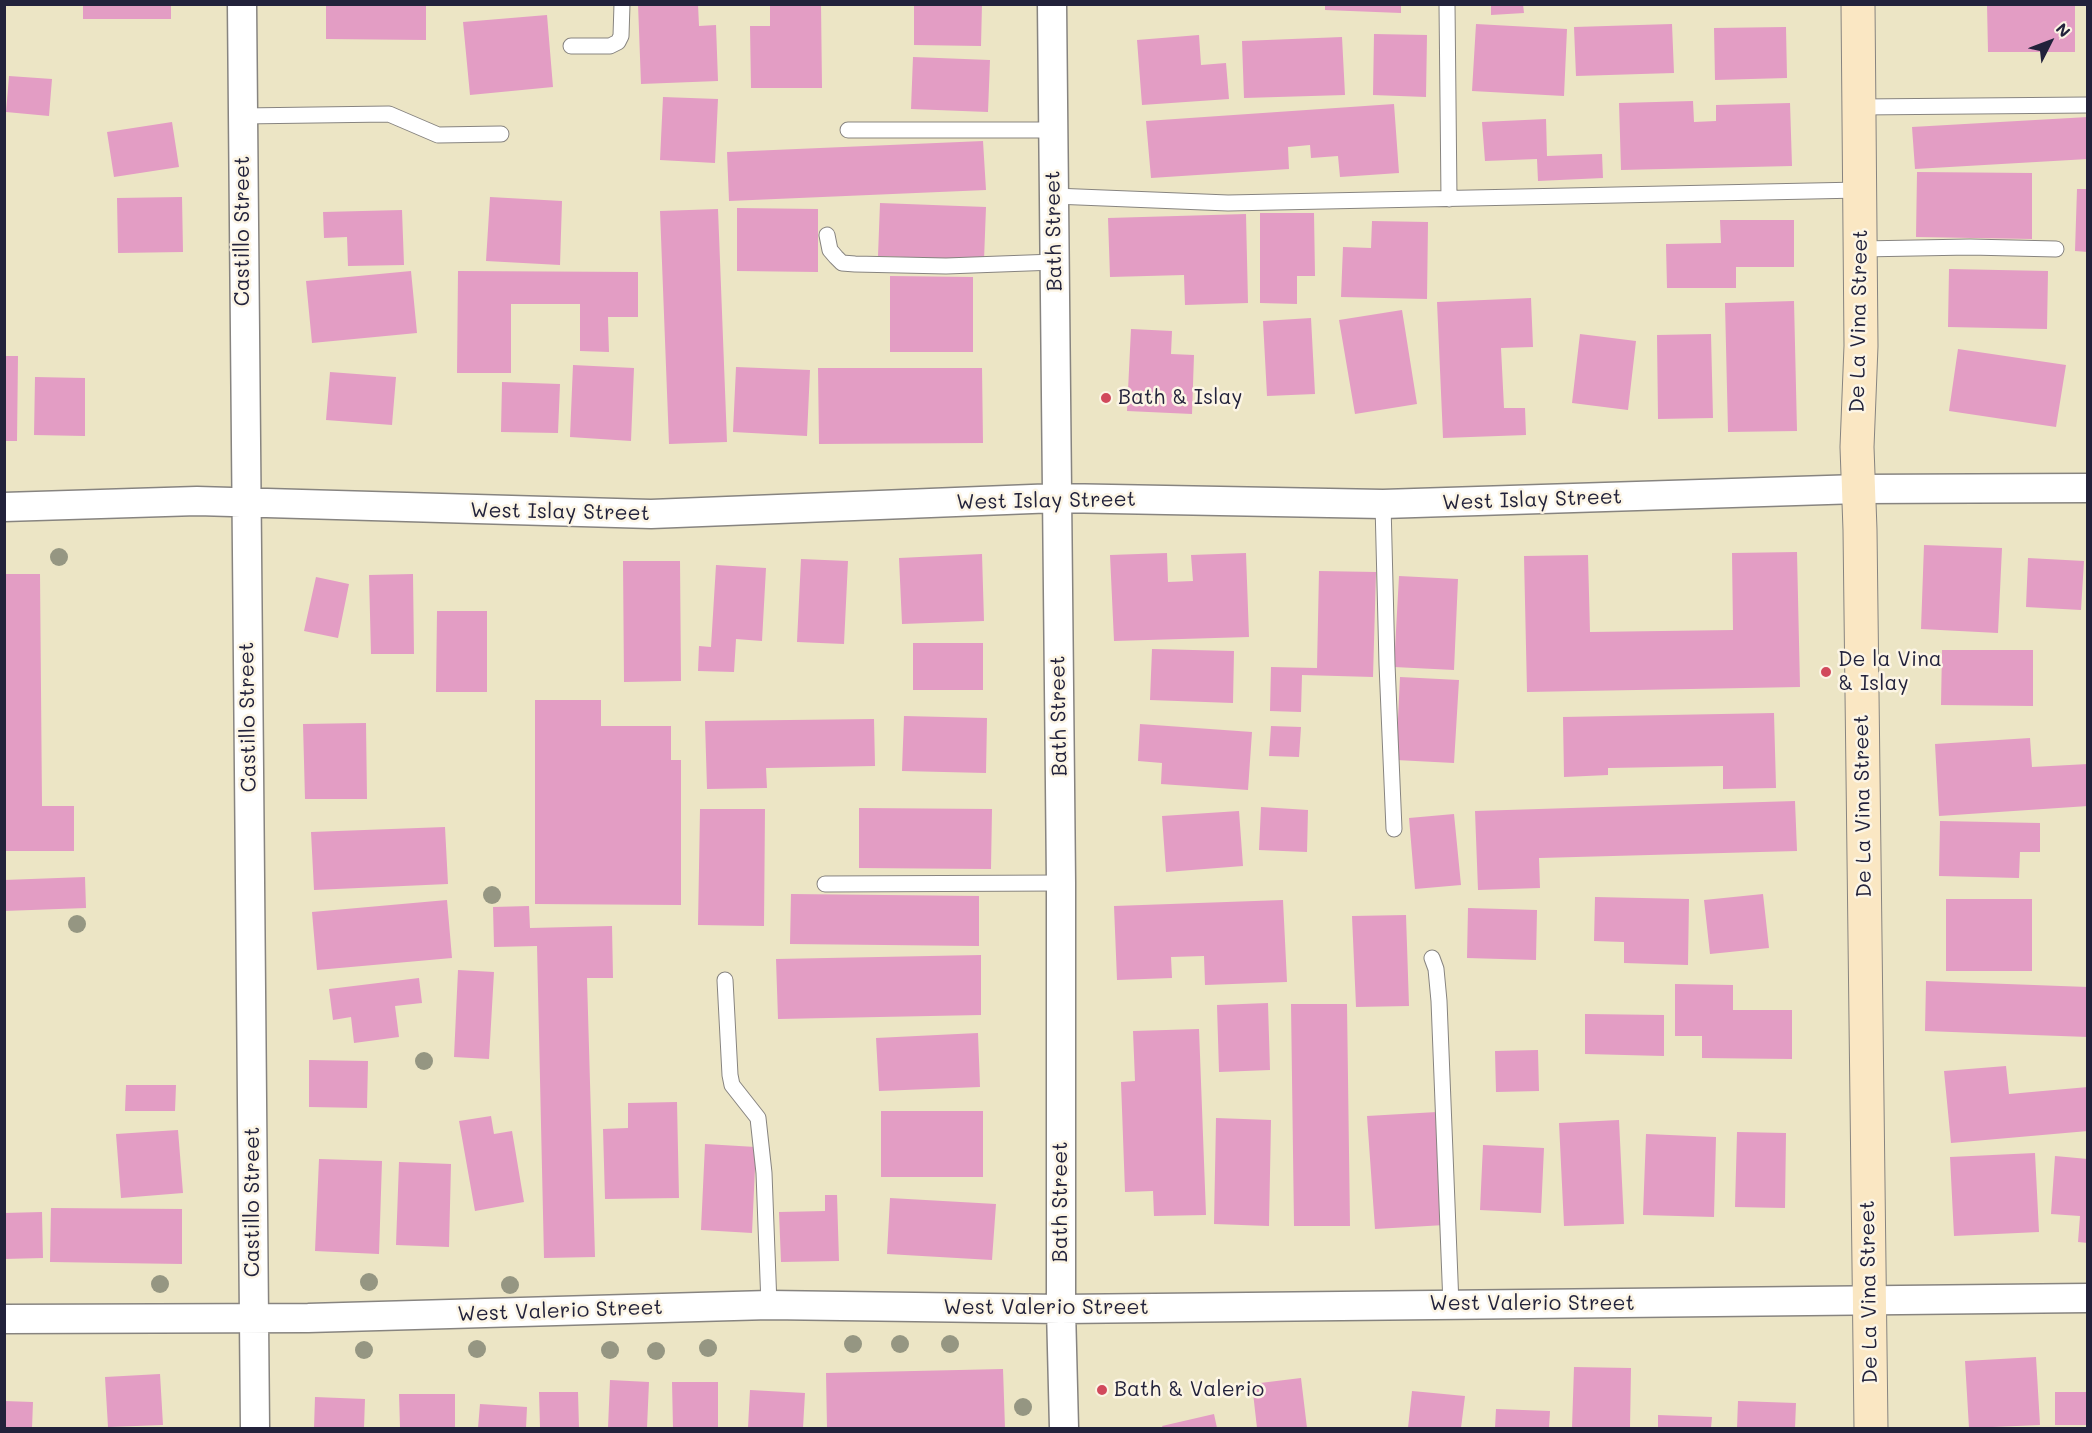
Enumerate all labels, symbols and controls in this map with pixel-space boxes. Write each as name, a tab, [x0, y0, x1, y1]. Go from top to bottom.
north arrow	[2020, 12, 2080, 72]
text: N	[2052, 18, 2076, 41]
street label: Castillo Street	[230, 156, 256, 306]
street label: Bath Street	[1040, 170, 1068, 292]
street label: De La Vina Street	[1845, 229, 1873, 413]
place label: Bath & Islay	[1118, 385, 1243, 411]
marker: Bath & Islay	[1099, 391, 1113, 405]
street label: West Islay Street	[1442, 484, 1622, 516]
street label: West Islay Street	[956, 487, 1136, 515]
street label: West Islay Street	[470, 498, 650, 526]
street label: Castillo Street	[234, 642, 262, 792]
place label: De la Vina & Islay	[1838, 647, 1942, 697]
street label: Bath Street	[1045, 655, 1073, 777]
marker: De la Vina & Islay	[1819, 665, 1833, 679]
street label: De La Vina Street	[1849, 714, 1877, 898]
street label: Castillo Street	[240, 1127, 266, 1277]
street label: Bath Street	[1048, 1142, 1074, 1262]
street label: De La Vina Street	[1855, 1200, 1883, 1384]
street label: West Valerio Street	[1429, 1291, 1635, 1317]
street label: West Valerio Street	[457, 1295, 663, 1327]
street label: West Valerio Street	[943, 1295, 1149, 1321]
place label: Bath & Valerio	[1114, 1377, 1264, 1403]
marker: Bath & Valerio	[1095, 1383, 1109, 1397]

